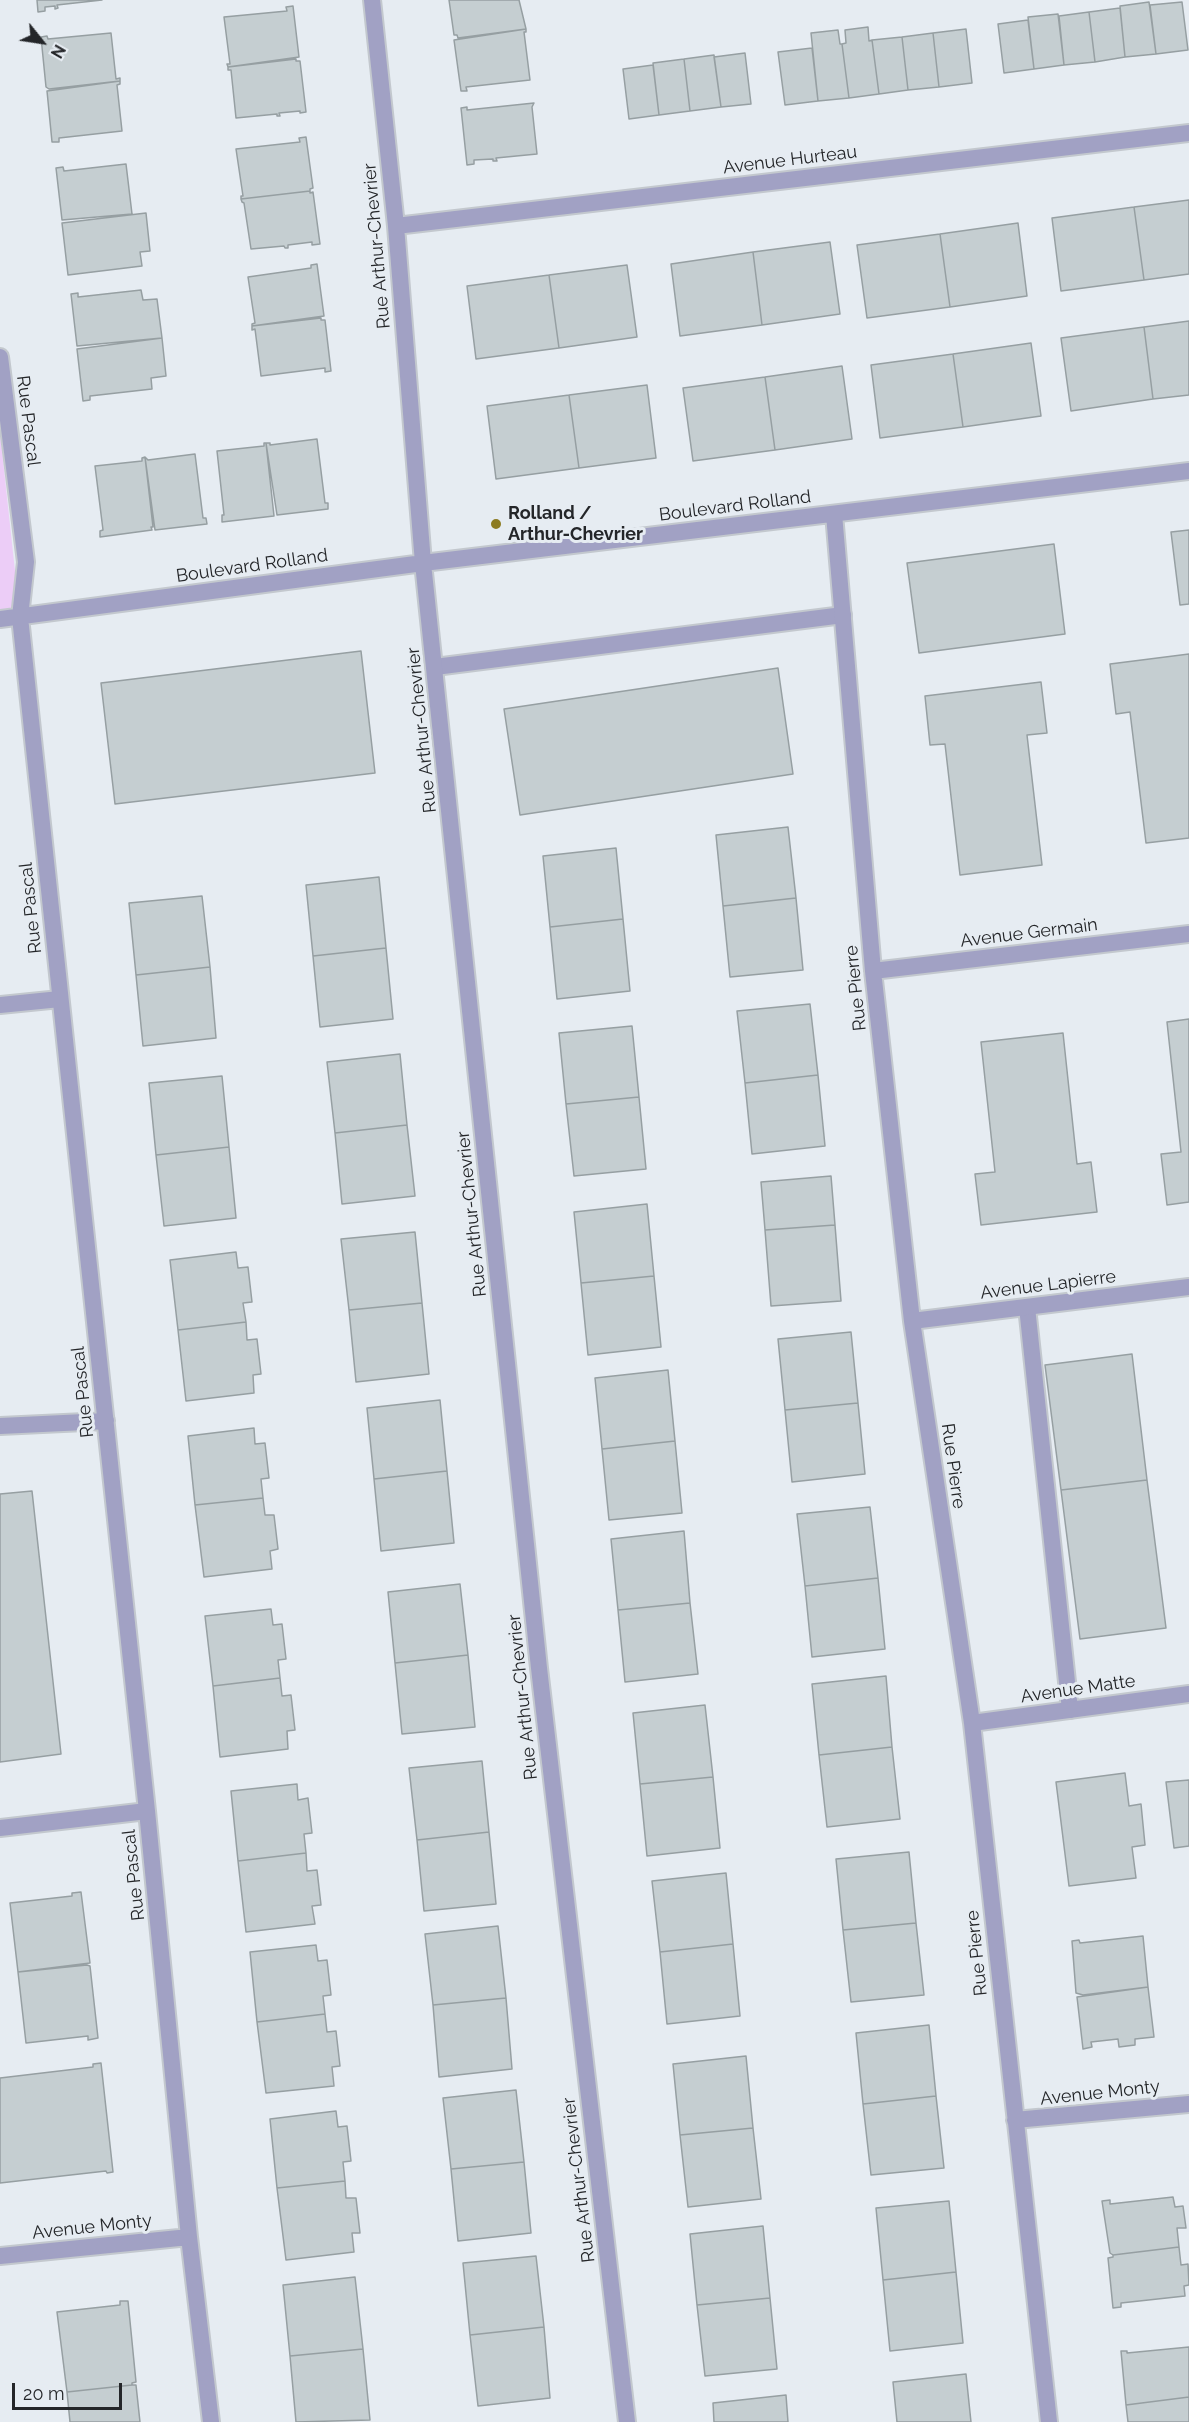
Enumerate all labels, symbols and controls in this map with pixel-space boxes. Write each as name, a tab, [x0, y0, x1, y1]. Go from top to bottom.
north arrow	[12, 12, 72, 72]
text: N	[47, 41, 69, 61]
street label: Avenue Hurteau	[722, 141, 858, 179]
street label: Rue Arthur-Chevrier	[359, 162, 395, 330]
street label: Rue Pascal	[12, 374, 44, 468]
street label: Boulevard Rolland	[658, 486, 812, 526]
place label: Rolland / Arthur-Chevrier	[508, 503, 643, 546]
marker: Rolland / Arthur-Chevrier	[489, 517, 503, 531]
street label: Boulevard Rolland	[175, 545, 329, 587]
street label: Rue Arthur-Chevrier	[403, 646, 441, 814]
street label: Rue Pascal	[15, 861, 47, 955]
street label: Avenue Germain	[959, 914, 1099, 952]
street label: Rue Pierre	[841, 944, 871, 1032]
street label: Rue Arthur-Chevrier	[453, 1130, 491, 1298]
street label: Avenue Lapierre	[979, 1266, 1117, 1304]
street label: Rue Pascal	[67, 1345, 99, 1439]
street label: Rue Pierre	[936, 1422, 970, 1510]
street label: Rue Arthur-Chevrier	[504, 1613, 542, 1781]
street label: Avenue Matte	[1019, 1670, 1137, 1708]
street label: Rue Pascal	[118, 1828, 150, 1922]
street label: Rue Pierre	[962, 1909, 992, 1997]
street label: Avenue Monty	[1039, 2076, 1161, 2110]
street label: Rue Arthur-Chevrier	[558, 2096, 600, 2264]
street label: Avenue Monty	[31, 2210, 153, 2244]
scale bar	[15, 2371, 124, 2409]
text: 20 m	[23, 2383, 65, 2404]

